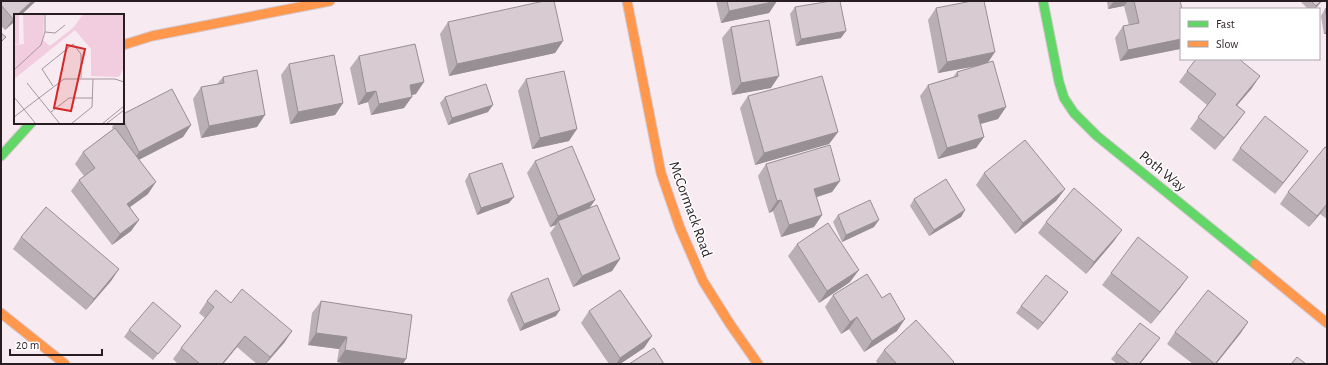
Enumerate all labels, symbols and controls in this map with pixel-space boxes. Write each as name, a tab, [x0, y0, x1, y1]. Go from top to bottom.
legend	[1180, 8, 1320, 60]
inset map	[14, 14, 124, 124]
text: Fast	[1216, 18, 1235, 30]
text: Slow	[1216, 38, 1238, 50]
street label: Poth Way	[1136, 148, 1189, 195]
street label: McCormack Road	[666, 159, 715, 259]
scale bar	[10, 331, 102, 357]
text: 20 m	[16, 339, 39, 351]

